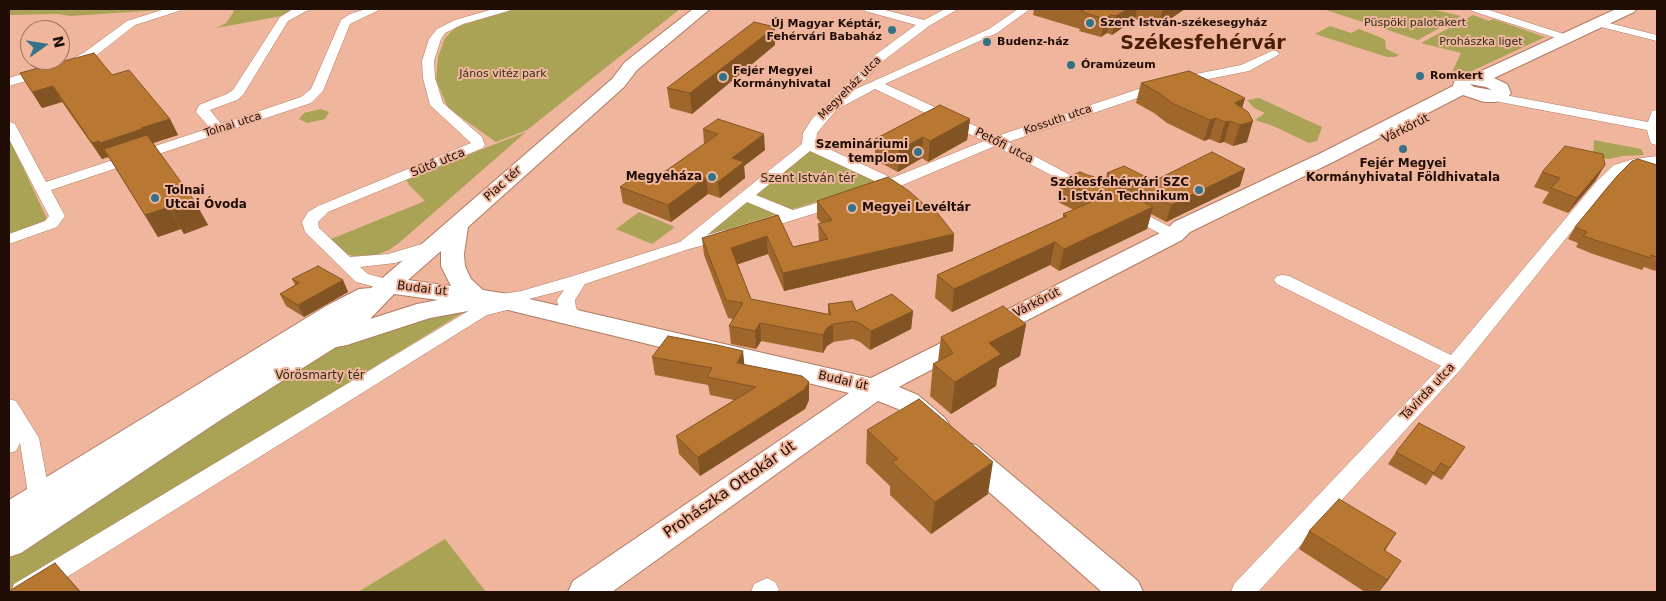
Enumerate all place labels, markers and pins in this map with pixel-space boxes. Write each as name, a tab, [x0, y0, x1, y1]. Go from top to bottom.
place label: Szent István-székesegyház	[1100, 16, 1267, 30]
place label: Új Magyar Képtár, Fehérvári Babaház	[766, 17, 882, 43]
marker: Szent István-székesegyház	[1084, 17, 1096, 29]
marker: Új Magyar Képtár, Fehérvári Babaház	[886, 24, 898, 36]
place label: Budenz-ház	[997, 35, 1069, 49]
marker: Budenz-ház	[981, 36, 993, 48]
place label: Óramúzeum	[1081, 58, 1156, 72]
marker: Óramúzeum	[1065, 59, 1077, 71]
place label: Fejér Megyei Kormányhivatal	[733, 64, 831, 90]
place label: Romkert	[1430, 69, 1483, 83]
marker: Romkert	[1414, 70, 1426, 82]
marker: Fejér Megyei Kormányhivatal	[717, 71, 729, 83]
place label: Szemináriumi templom	[816, 138, 908, 166]
marker: Fejér Megyei Kormányhivatal Földhivatala	[1397, 143, 1409, 155]
marker: Szemináriumi templom	[912, 146, 924, 158]
place label: Fejér Megyei Kormányhivatal Földhivatala	[1306, 157, 1500, 185]
place label: Megyeháza	[626, 170, 702, 184]
marker: Megyeháza	[706, 171, 718, 183]
place label: Székesfehérvári SZC I. István Technikum	[1050, 176, 1189, 204]
place label: Tolnai Utcai Óvoda	[165, 184, 247, 212]
marker: Székesfehérvári SZC I. István Technikum	[1193, 184, 1205, 196]
marker: Tolnai Utcai Óvoda	[149, 192, 161, 204]
place label: Megyei Levéltár	[862, 201, 971, 215]
marker: Megyei Levéltár	[846, 202, 858, 214]

